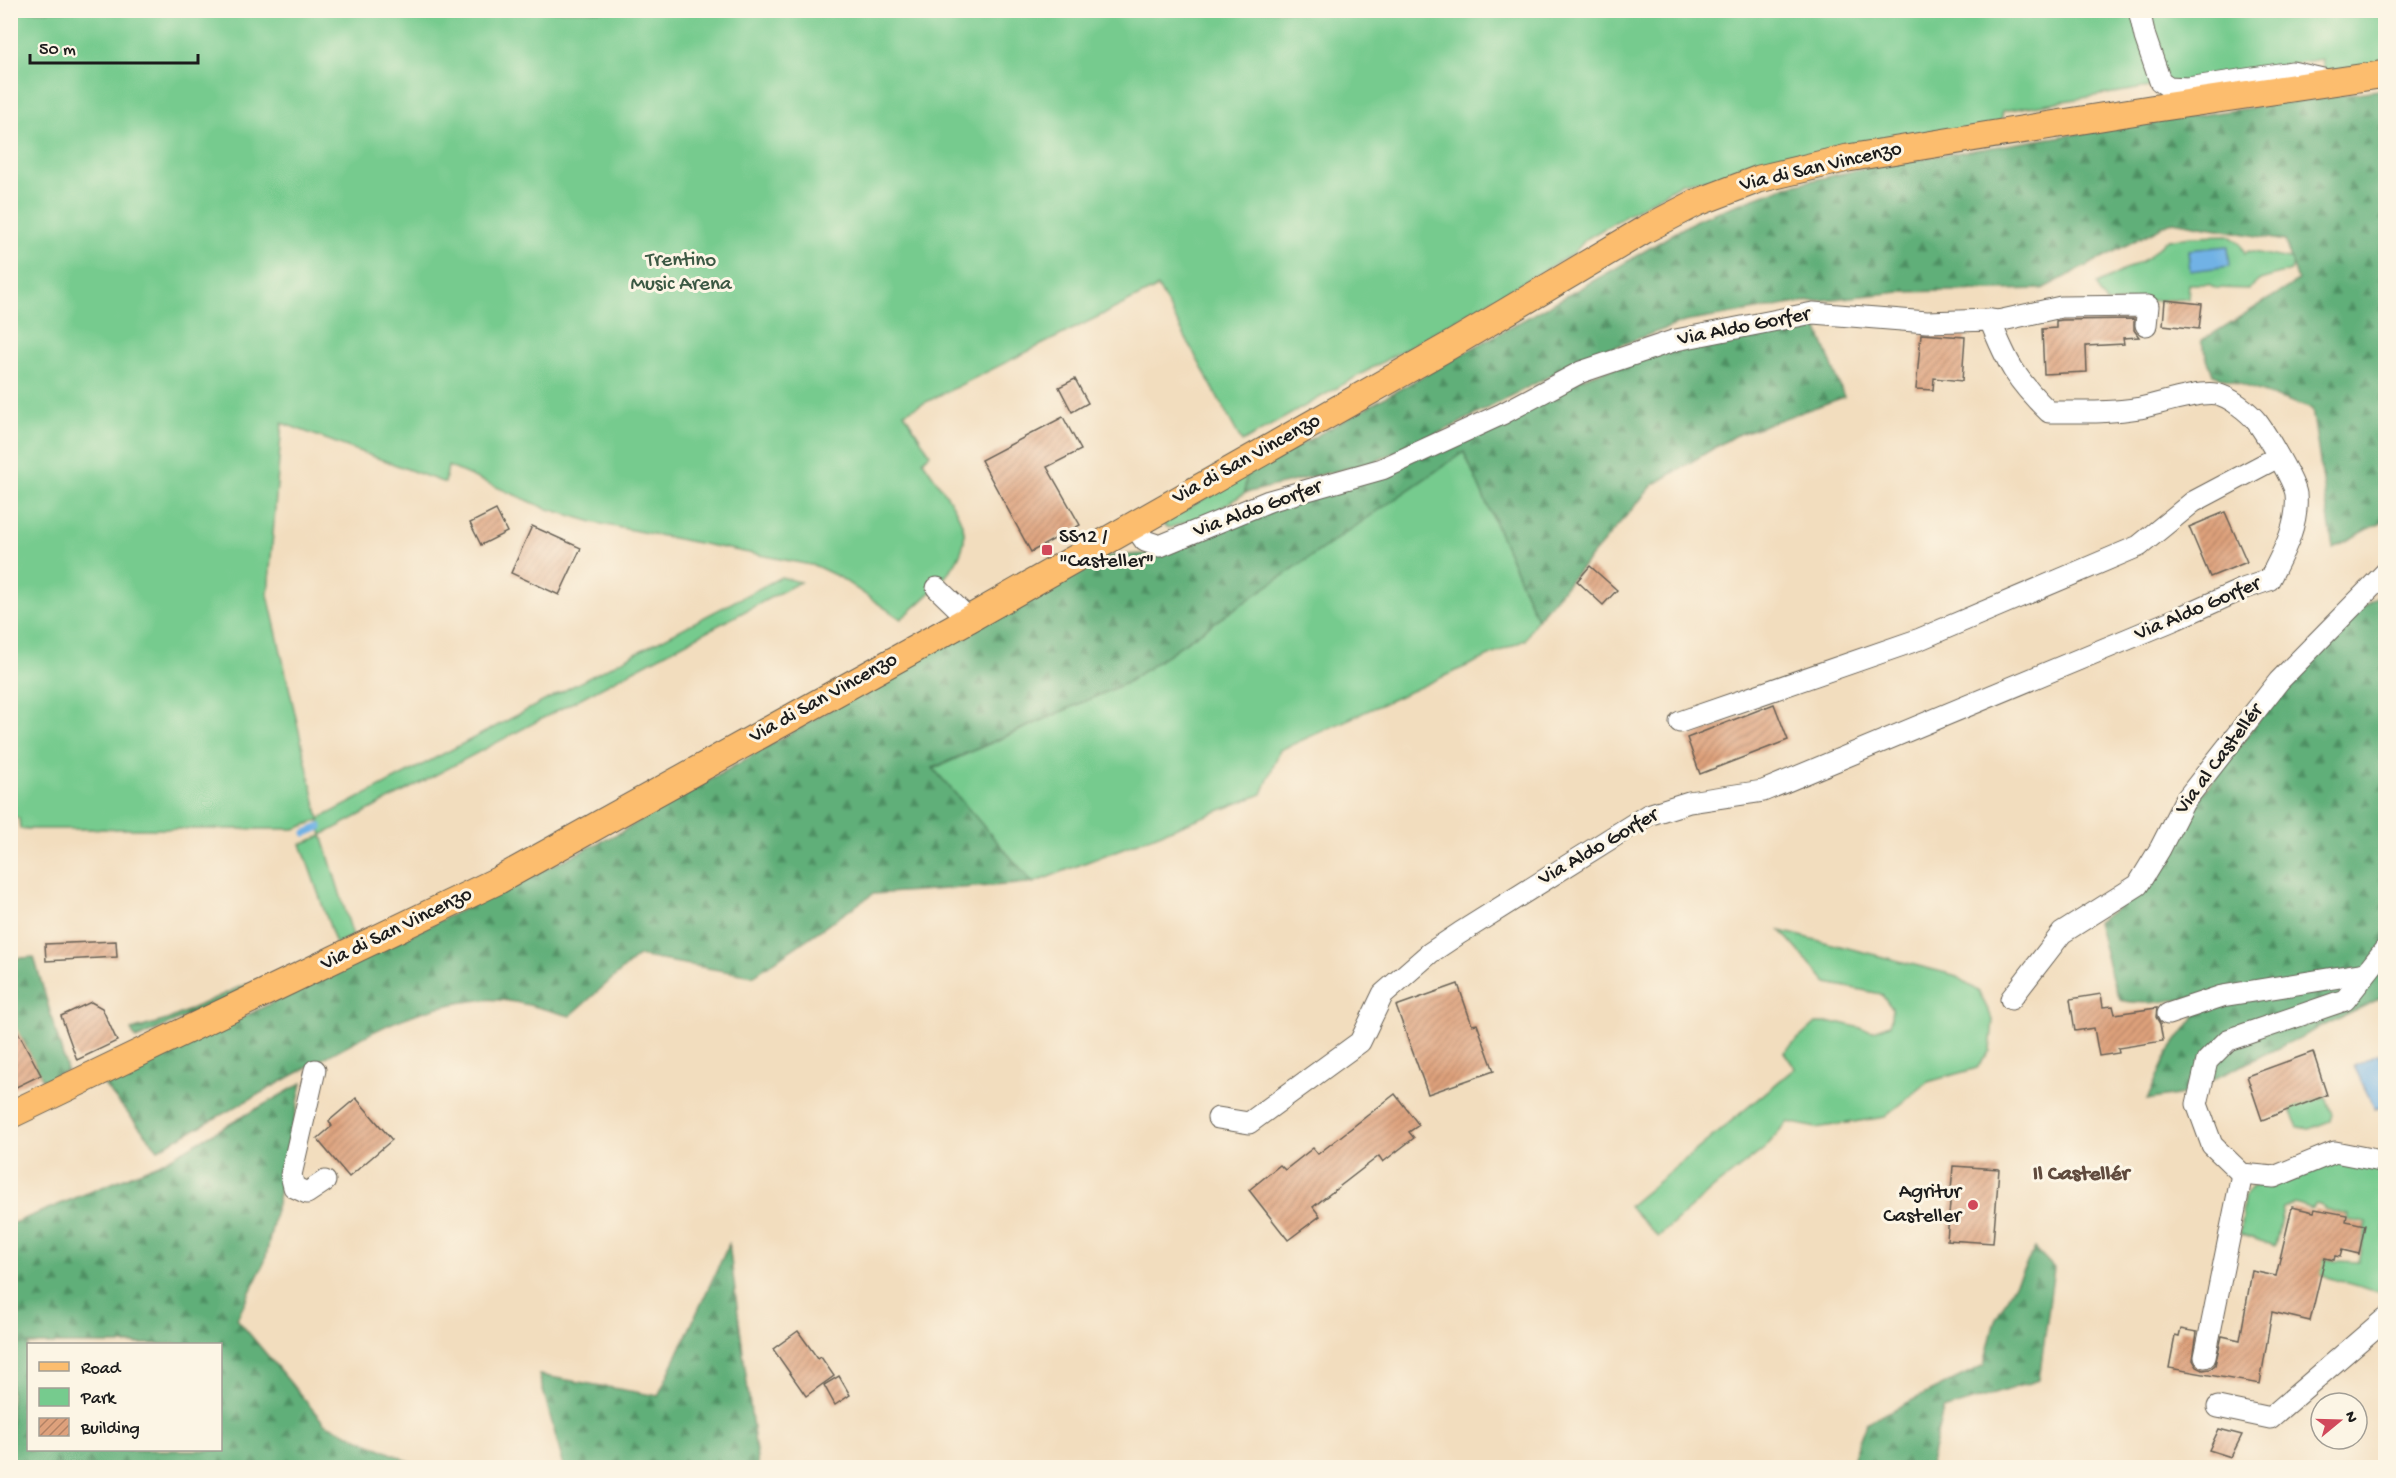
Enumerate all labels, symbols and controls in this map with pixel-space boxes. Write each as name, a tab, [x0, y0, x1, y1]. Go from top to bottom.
scale bar	[30, 27, 198, 65]
text: 50 m	[39, 40, 76, 61]
street label: Via di San Vincenzo	[1737, 137, 1904, 199]
park label: Trentino Music Arena	[630, 249, 733, 298]
street label: Via Aldo Gorfer	[1675, 303, 1814, 353]
street label: Via di San Vincenzo	[1168, 409, 1325, 512]
street label: Via Aldo Gorfer	[1190, 475, 1327, 545]
place label: SS12 / "Casteller"	[1059, 526, 1154, 575]
marker: SS12 / "Casteller"	[1040, 543, 1054, 557]
street label: Via Aldo Gorfer	[2130, 572, 2266, 648]
street label: Via di San Vincenzo	[745, 648, 902, 751]
street label: Via al Castellér	[2170, 699, 2271, 821]
street label: Via Aldo Gorfer	[1534, 803, 1665, 893]
street label: Via di San Vincenzo	[316, 882, 477, 978]
district label: Il Castellér	[2033, 1162, 2132, 1188]
place label: Agritur Casteller	[1883, 1181, 1963, 1230]
marker: Agritur Casteller	[1966, 1198, 1980, 1212]
legend	[27, 1343, 222, 1451]
text: Road	[81, 1359, 122, 1380]
text: Park	[80, 1389, 117, 1410]
north arrow	[2309, 1391, 2369, 1451]
text: N	[2339, 1409, 2361, 1426]
text: Building	[80, 1419, 140, 1440]

